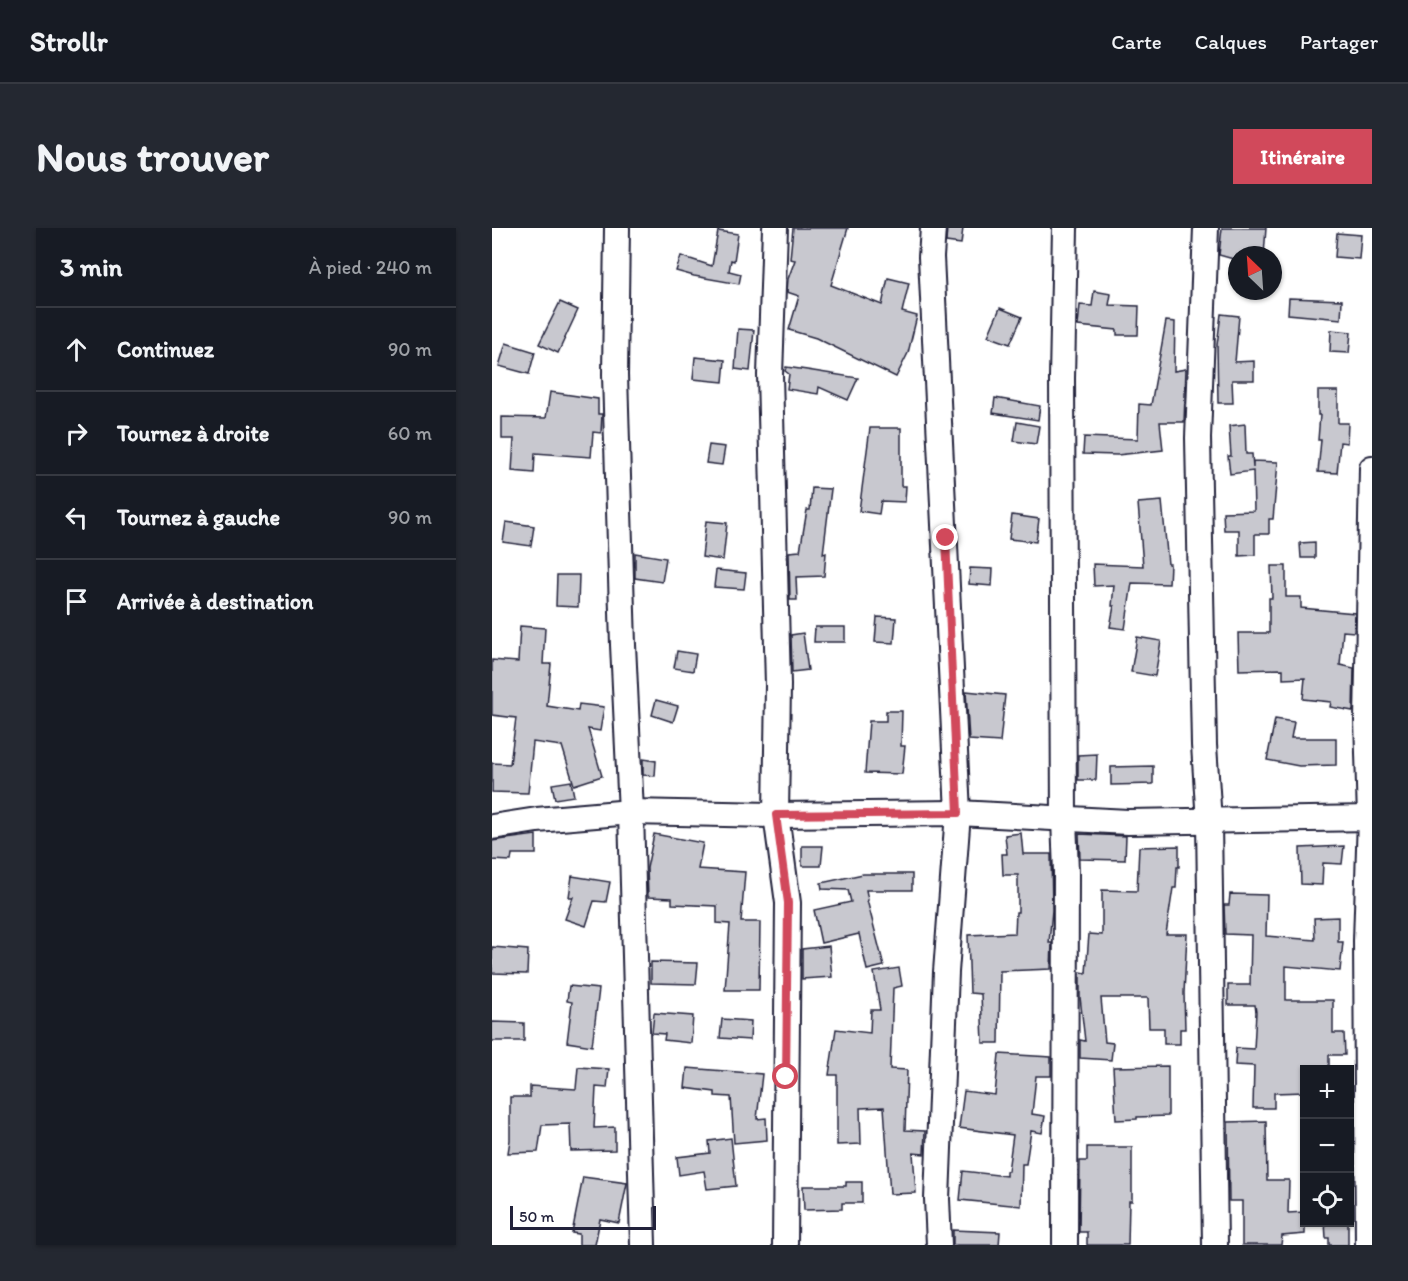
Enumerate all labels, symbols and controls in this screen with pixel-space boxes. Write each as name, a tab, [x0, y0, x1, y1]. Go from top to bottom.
text: Strollr	[30, 24, 108, 58]
text: Carte	[1111, 29, 1162, 54]
text: Calques	[1195, 29, 1267, 54]
text: Partager	[1300, 29, 1378, 54]
button: Itinéraire	[1233, 129, 1372, 184]
text: Nous trouver	[36, 131, 269, 182]
north arrow	[1228, 246, 1282, 300]
text: 3 min	[60, 251, 122, 283]
text: À pied · 240 m	[309, 255, 432, 279]
icon: ahead	[60, 333, 93, 366]
text: Continuez	[117, 336, 214, 363]
text: 90 m	[388, 337, 432, 361]
icon: right	[60, 417, 93, 450]
text: Tournez à droite	[117, 420, 269, 447]
text: 60 m	[388, 421, 432, 445]
icon: left	[60, 501, 93, 534]
text: Tournez à gauche	[117, 504, 280, 531]
text: 90 m	[388, 505, 432, 529]
route end	[932, 524, 958, 550]
icon: arrive	[60, 585, 93, 618]
text: Arrivée à destination	[117, 588, 313, 615]
route start	[772, 1063, 798, 1089]
map controls	[1300, 1065, 1354, 1227]
button: +	[1300, 1065, 1354, 1119]
button: −	[1300, 1119, 1354, 1173]
button: locate	[1300, 1173, 1354, 1227]
scale bar	[510, 1203, 656, 1230]
text: 50 m	[519, 1207, 554, 1226]

